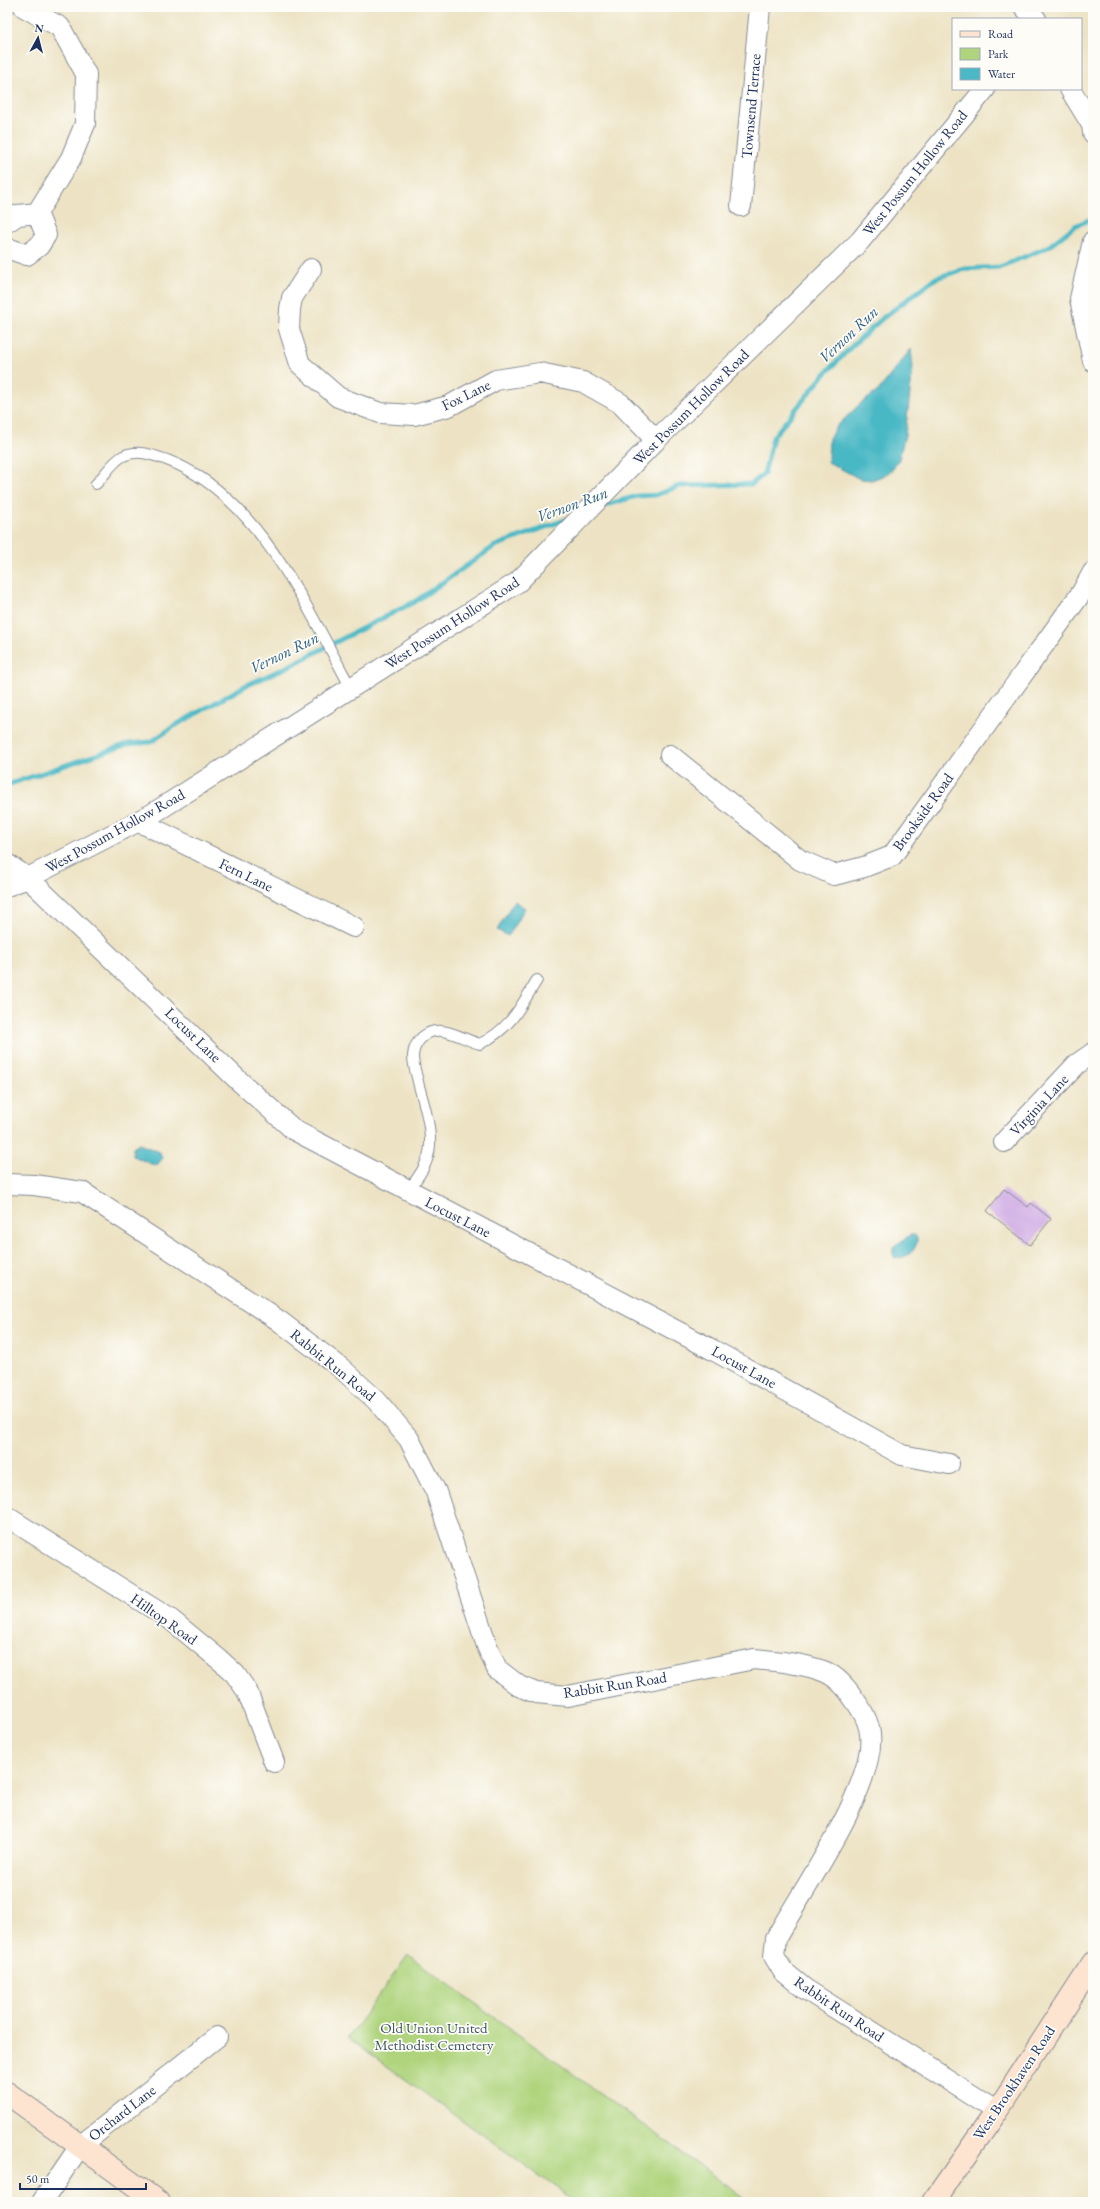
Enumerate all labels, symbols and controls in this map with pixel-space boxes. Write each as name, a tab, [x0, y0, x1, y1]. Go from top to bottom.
north arrow	[18, 18, 58, 58]
legend	[952, 18, 1082, 90]
text: N	[34, 21, 45, 36]
text: Road	[988, 26, 1014, 42]
text: Park	[988, 46, 1009, 62]
street label: Townsend Terrace	[736, 53, 765, 159]
text: Water	[988, 66, 1015, 82]
street label: West Possum Hollow Road	[858, 106, 971, 239]
water label: Vernon Run	[814, 301, 883, 367]
street label: West Possum Hollow Road	[629, 344, 753, 469]
street label: Fox Lane	[438, 375, 493, 415]
water label: Vernon Run	[534, 482, 611, 527]
street label: West Possum Hollow Road	[381, 572, 523, 673]
water label: Vernon Run	[246, 627, 322, 678]
street label: Brookside Road	[888, 769, 958, 854]
street label: West Possum Hollow Road	[42, 784, 188, 877]
street label: Fern Lane	[216, 853, 276, 896]
street label: Locust Lane	[161, 1003, 226, 1066]
street label: Virginia Lane	[1005, 1070, 1072, 1140]
street label: Locust Lane	[422, 1192, 494, 1241]
street label: Rabbit Run Road	[287, 1324, 380, 1405]
street label: Locust Lane	[708, 1341, 780, 1392]
street label: Hilltop Road	[127, 1589, 202, 1649]
street label: Rabbit Run Road	[562, 1667, 668, 1702]
street label: Rabbit Run Road	[791, 1972, 888, 2046]
park label: Old Union United Methodist Cemetery	[375, 2018, 494, 2054]
street label: West Brookhaven Road	[968, 2022, 1059, 2144]
street label: Orchard Lane	[84, 2080, 159, 2145]
scale bar	[20, 2165, 146, 2191]
text: 50 m	[26, 2171, 50, 2187]

